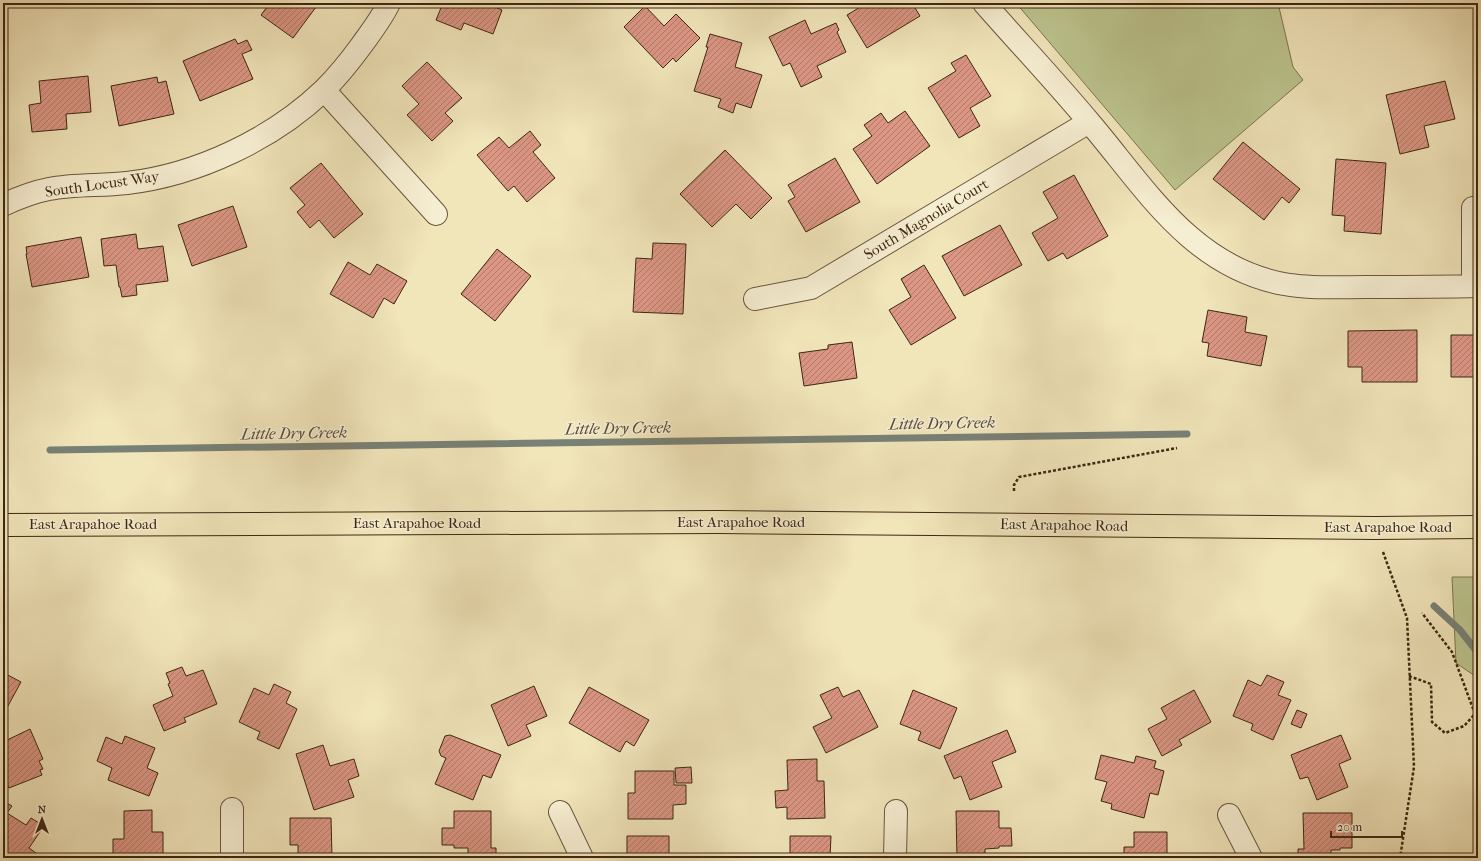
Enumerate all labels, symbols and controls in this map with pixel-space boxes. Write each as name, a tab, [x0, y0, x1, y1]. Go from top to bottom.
street label: South Locust Way	[44, 167, 161, 201]
street label: South Magnolia Court	[860, 174, 992, 263]
water label: Little Dry Creek	[888, 413, 995, 433]
water label: Little Dry Creek	[564, 418, 671, 438]
water label: Little Dry Creek	[240, 423, 347, 443]
street label: East Arapahoe Road	[677, 513, 806, 531]
street label: East Arapahoe Road	[353, 514, 482, 532]
street label: East Arapahoe Road	[29, 515, 158, 533]
street label: East Arapahoe Road	[1000, 515, 1129, 535]
street label: East Arapahoe Road	[1324, 518, 1453, 536]
north arrow	[22, 799, 62, 839]
text: N	[38, 803, 47, 816]
scale bar	[1331, 813, 1402, 839]
text: 20 m	[1337, 820, 1362, 834]

